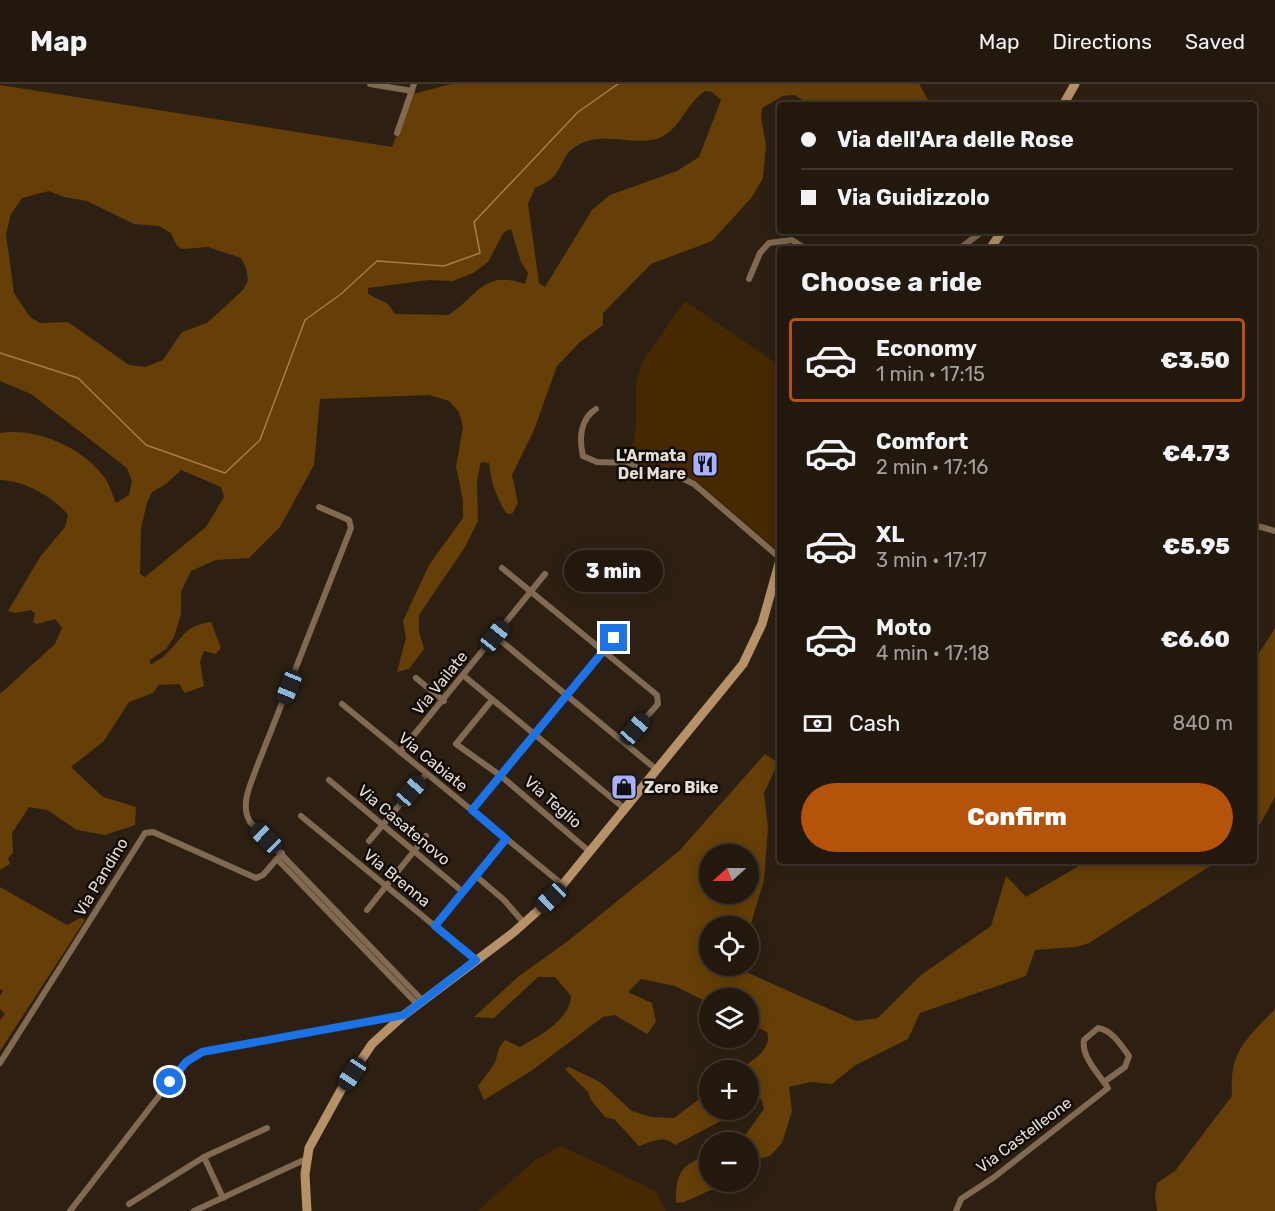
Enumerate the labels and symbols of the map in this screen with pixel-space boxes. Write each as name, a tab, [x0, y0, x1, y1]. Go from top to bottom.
place label: L'Armata Del Mare	[616, 446, 686, 483]
restaurant icon: L'Armata Del Mare	[690, 449, 720, 479]
callout: 3 min	[564, 551, 664, 593]
car	[477, 616, 513, 656]
route end	[600, 624, 627, 651]
street label: Via Vailate	[408, 647, 472, 719]
car	[274, 667, 304, 707]
car	[616, 710, 654, 748]
street label: Via Cabiate	[394, 728, 472, 796]
car	[392, 772, 430, 810]
street label: Via Teglio	[520, 772, 586, 832]
shop icon: Zero Bike	[609, 772, 639, 802]
place label: Zero Bike	[644, 778, 719, 797]
street label: Via Casatenovo	[354, 781, 454, 869]
car	[247, 819, 285, 857]
street label: Via Pandino	[70, 834, 132, 920]
north arrow	[699, 844, 759, 904]
street label: Via Brenna	[360, 845, 434, 911]
car	[532, 879, 570, 917]
car	[334, 1054, 370, 1094]
route start	[156, 1068, 183, 1095]
street label: Via Castelleone	[973, 1093, 1075, 1177]

